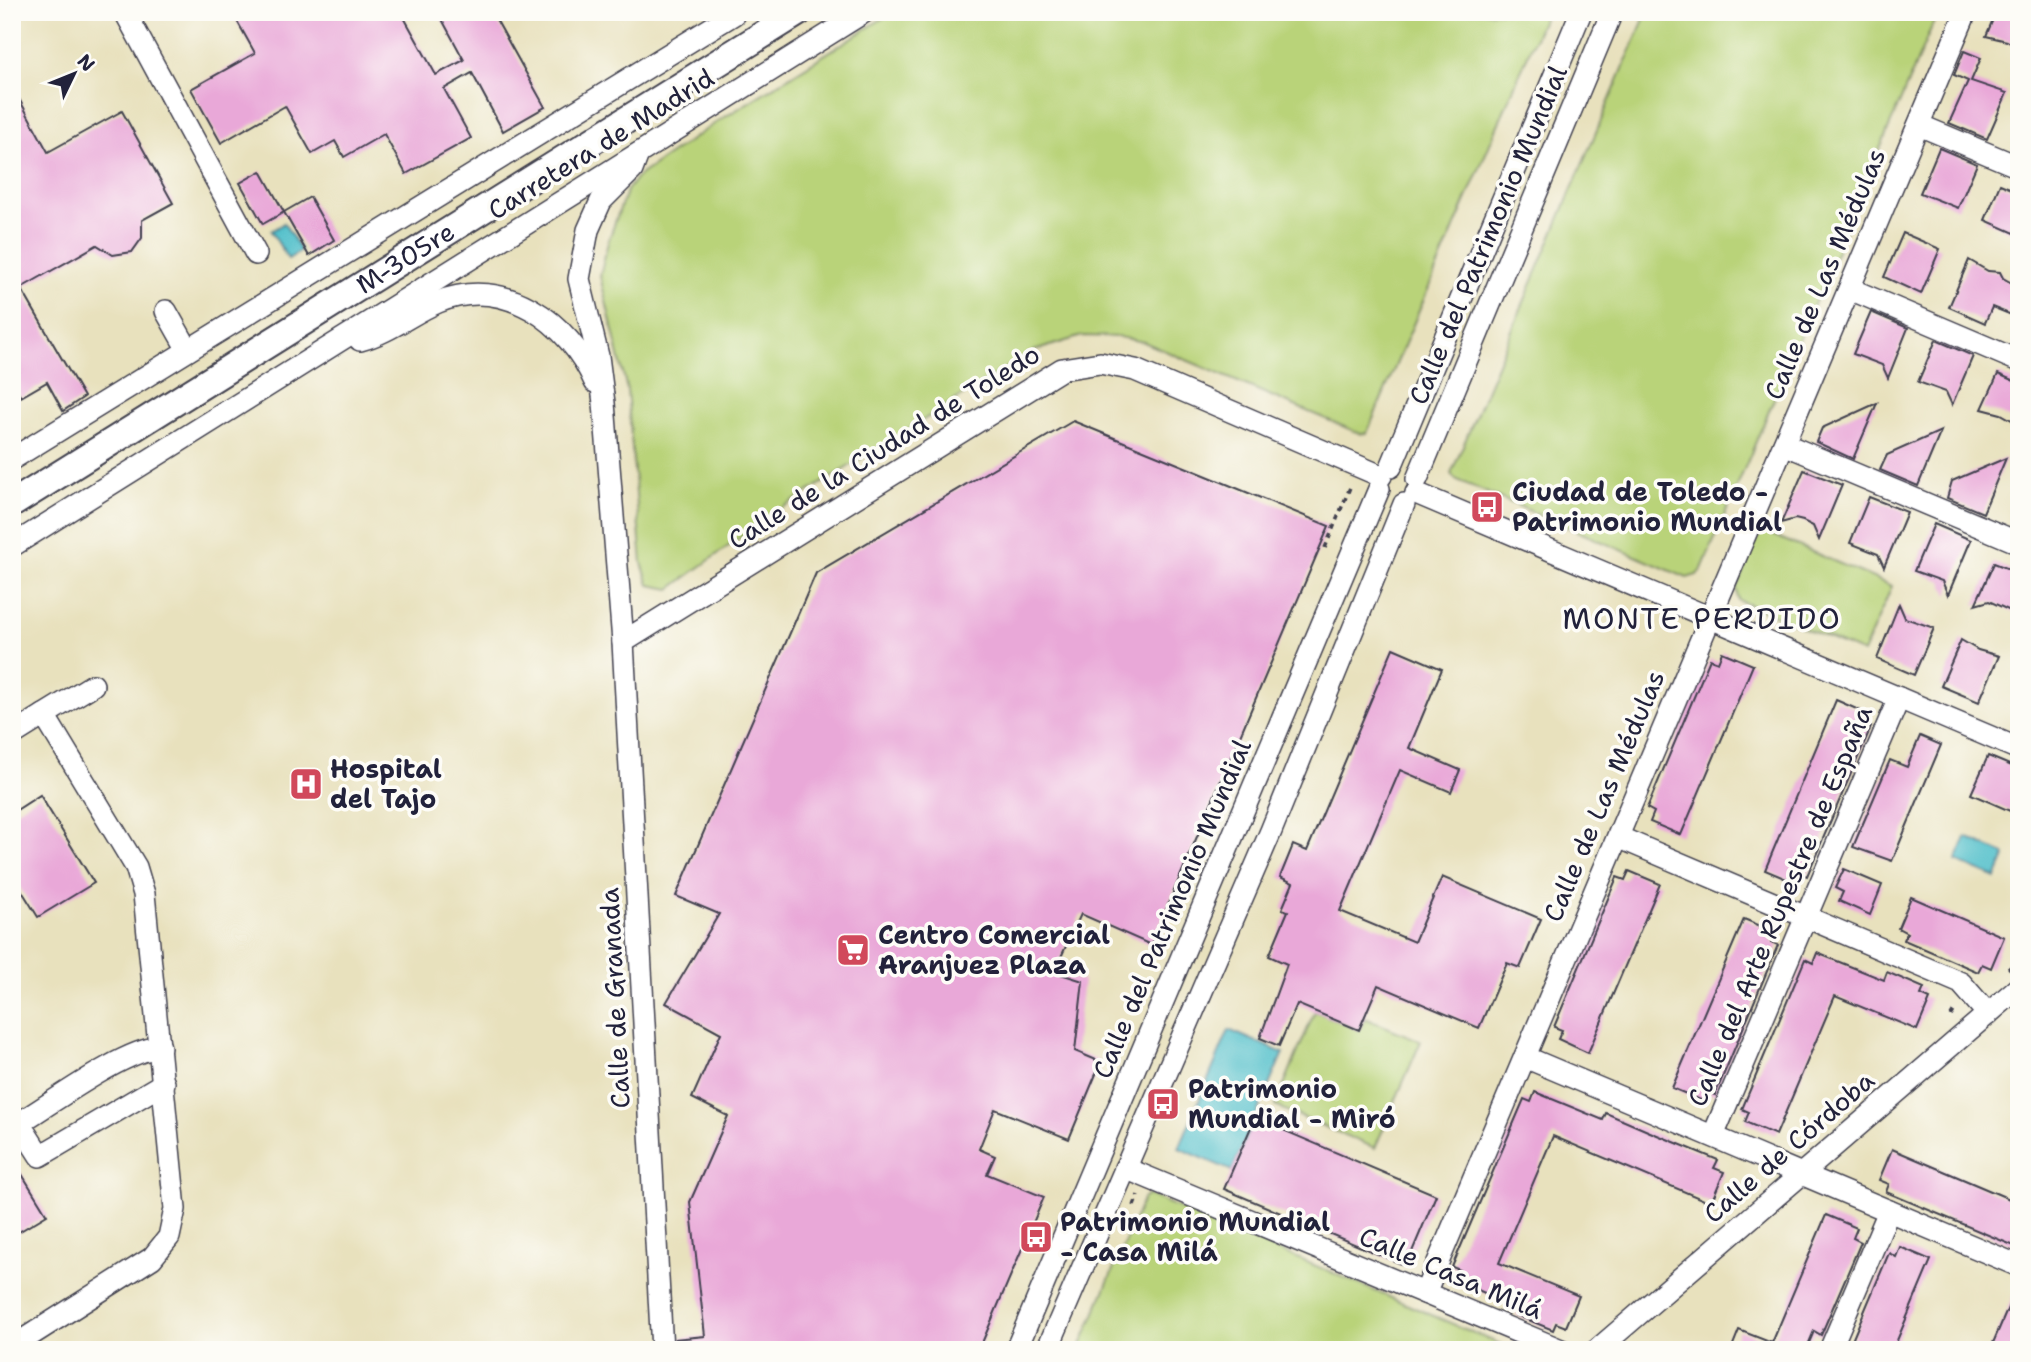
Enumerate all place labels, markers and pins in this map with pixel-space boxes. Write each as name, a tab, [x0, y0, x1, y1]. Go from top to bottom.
place label: Ciudad de Toledo - Patrimonio Mundial	[1512, 474, 1782, 539]
bus stop icon: Ciudad de Toledo - Patrimonio Mundial	[1468, 488, 1506, 526]
place label: Hospital del Tajo	[330, 751, 442, 816]
hospital icon: Hospital del Tajo	[287, 765, 325, 803]
place label: Centro Comercial Aranjuez Plaza	[878, 917, 1110, 982]
supermarket icon: Centro Comercial Aranjuez Plaza	[834, 931, 872, 969]
place label: Patrimonio Mundial - Miró	[1188, 1071, 1396, 1136]
bus stop icon: Patrimonio Mundial - Miró	[1144, 1085, 1182, 1123]
place label: Patrimonio Mundial - Casa Milá	[1060, 1204, 1330, 1269]
bus stop icon: Patrimonio Mundial - Casa Milá	[1017, 1218, 1055, 1256]

